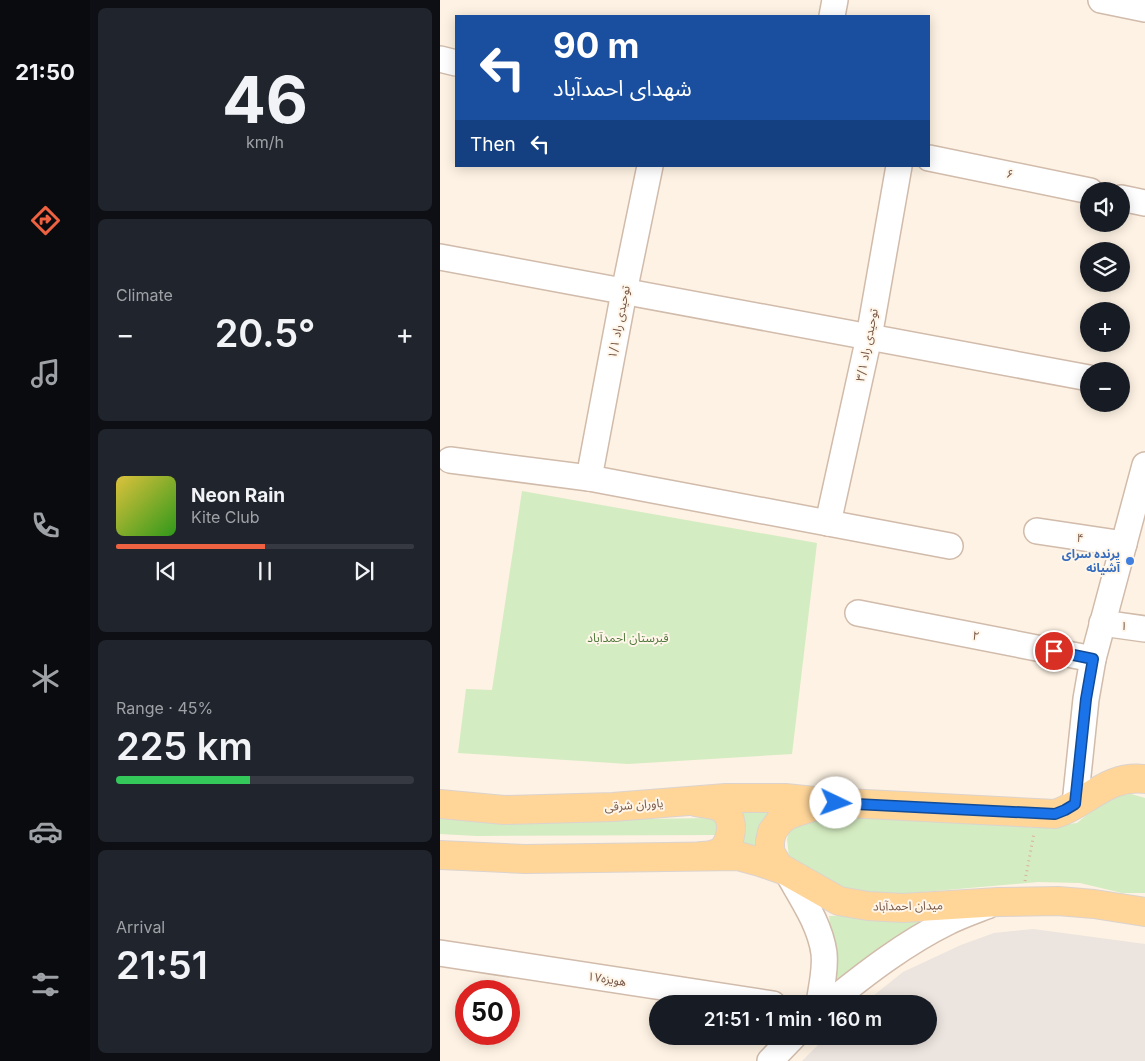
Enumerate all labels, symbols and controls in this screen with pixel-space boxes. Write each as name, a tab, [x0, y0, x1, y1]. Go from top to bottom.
text: 90 m	[553, 24, 640, 66]
icon: left	[470, 35, 535, 100]
text: 21:50	[15, 59, 75, 85]
text: 46	[222, 60, 308, 139]
text: شهدای احمدآباد	[553, 75, 692, 101]
icon: left	[526, 130, 554, 158]
text: km/h	[246, 132, 284, 152]
text: Then	[470, 133, 516, 156]
street label: ۶	[1005, 165, 1015, 182]
map controls	[1080, 182, 1130, 412]
button: sound	[1080, 182, 1130, 232]
icon: directions	[28, 203, 63, 238]
button: layers	[1080, 242, 1130, 292]
street label: ۱/۱ توحیدی راد	[604, 284, 633, 360]
text: Climate	[116, 285, 173, 305]
button: +	[1080, 302, 1130, 352]
street label: ۳/۱ توحیدی راد	[852, 307, 881, 383]
text: 20.5°	[215, 310, 315, 356]
text: −	[116, 317, 135, 351]
text: +	[395, 317, 414, 351]
icon: music	[28, 356, 63, 391]
button: −	[1080, 362, 1130, 412]
text: Neon Rain	[191, 484, 285, 507]
text: Kite Club	[191, 507, 260, 527]
icon: phone	[28, 508, 63, 543]
street label: ۴	[1076, 530, 1085, 545]
place label: پرنده سرای آشیانه	[1062, 546, 1121, 575]
marker: پرنده سرای آشیانه	[1124, 555, 1136, 567]
icon: previous	[152, 557, 180, 585]
icon: pause	[251, 557, 279, 585]
icon: next	[350, 557, 378, 585]
street label: ۱	[1120, 618, 1129, 633]
street label: ۲	[971, 627, 981, 644]
park label: قبرستان احمدآباد	[587, 630, 669, 645]
pin	[1033, 630, 1075, 672]
icon: arrive	[1040, 637, 1068, 665]
icon: climate	[28, 661, 63, 696]
text: Range · 45%	[116, 698, 213, 718]
text: 225 km	[116, 723, 253, 769]
position arrow	[809, 776, 861, 828]
street label: یاوران شرقی	[604, 795, 664, 814]
icon: car	[28, 814, 63, 849]
street label: میدان احمدآباد	[873, 897, 943, 914]
text: Arrival	[116, 917, 165, 937]
text: 21:51	[116, 942, 208, 988]
icon: filters	[28, 967, 63, 1002]
street label: هویزه۱۷	[587, 968, 628, 989]
speed limit sign: 50	[455, 980, 520, 1045]
text: 21:51 · 1 min · 160 m	[704, 1008, 882, 1031]

